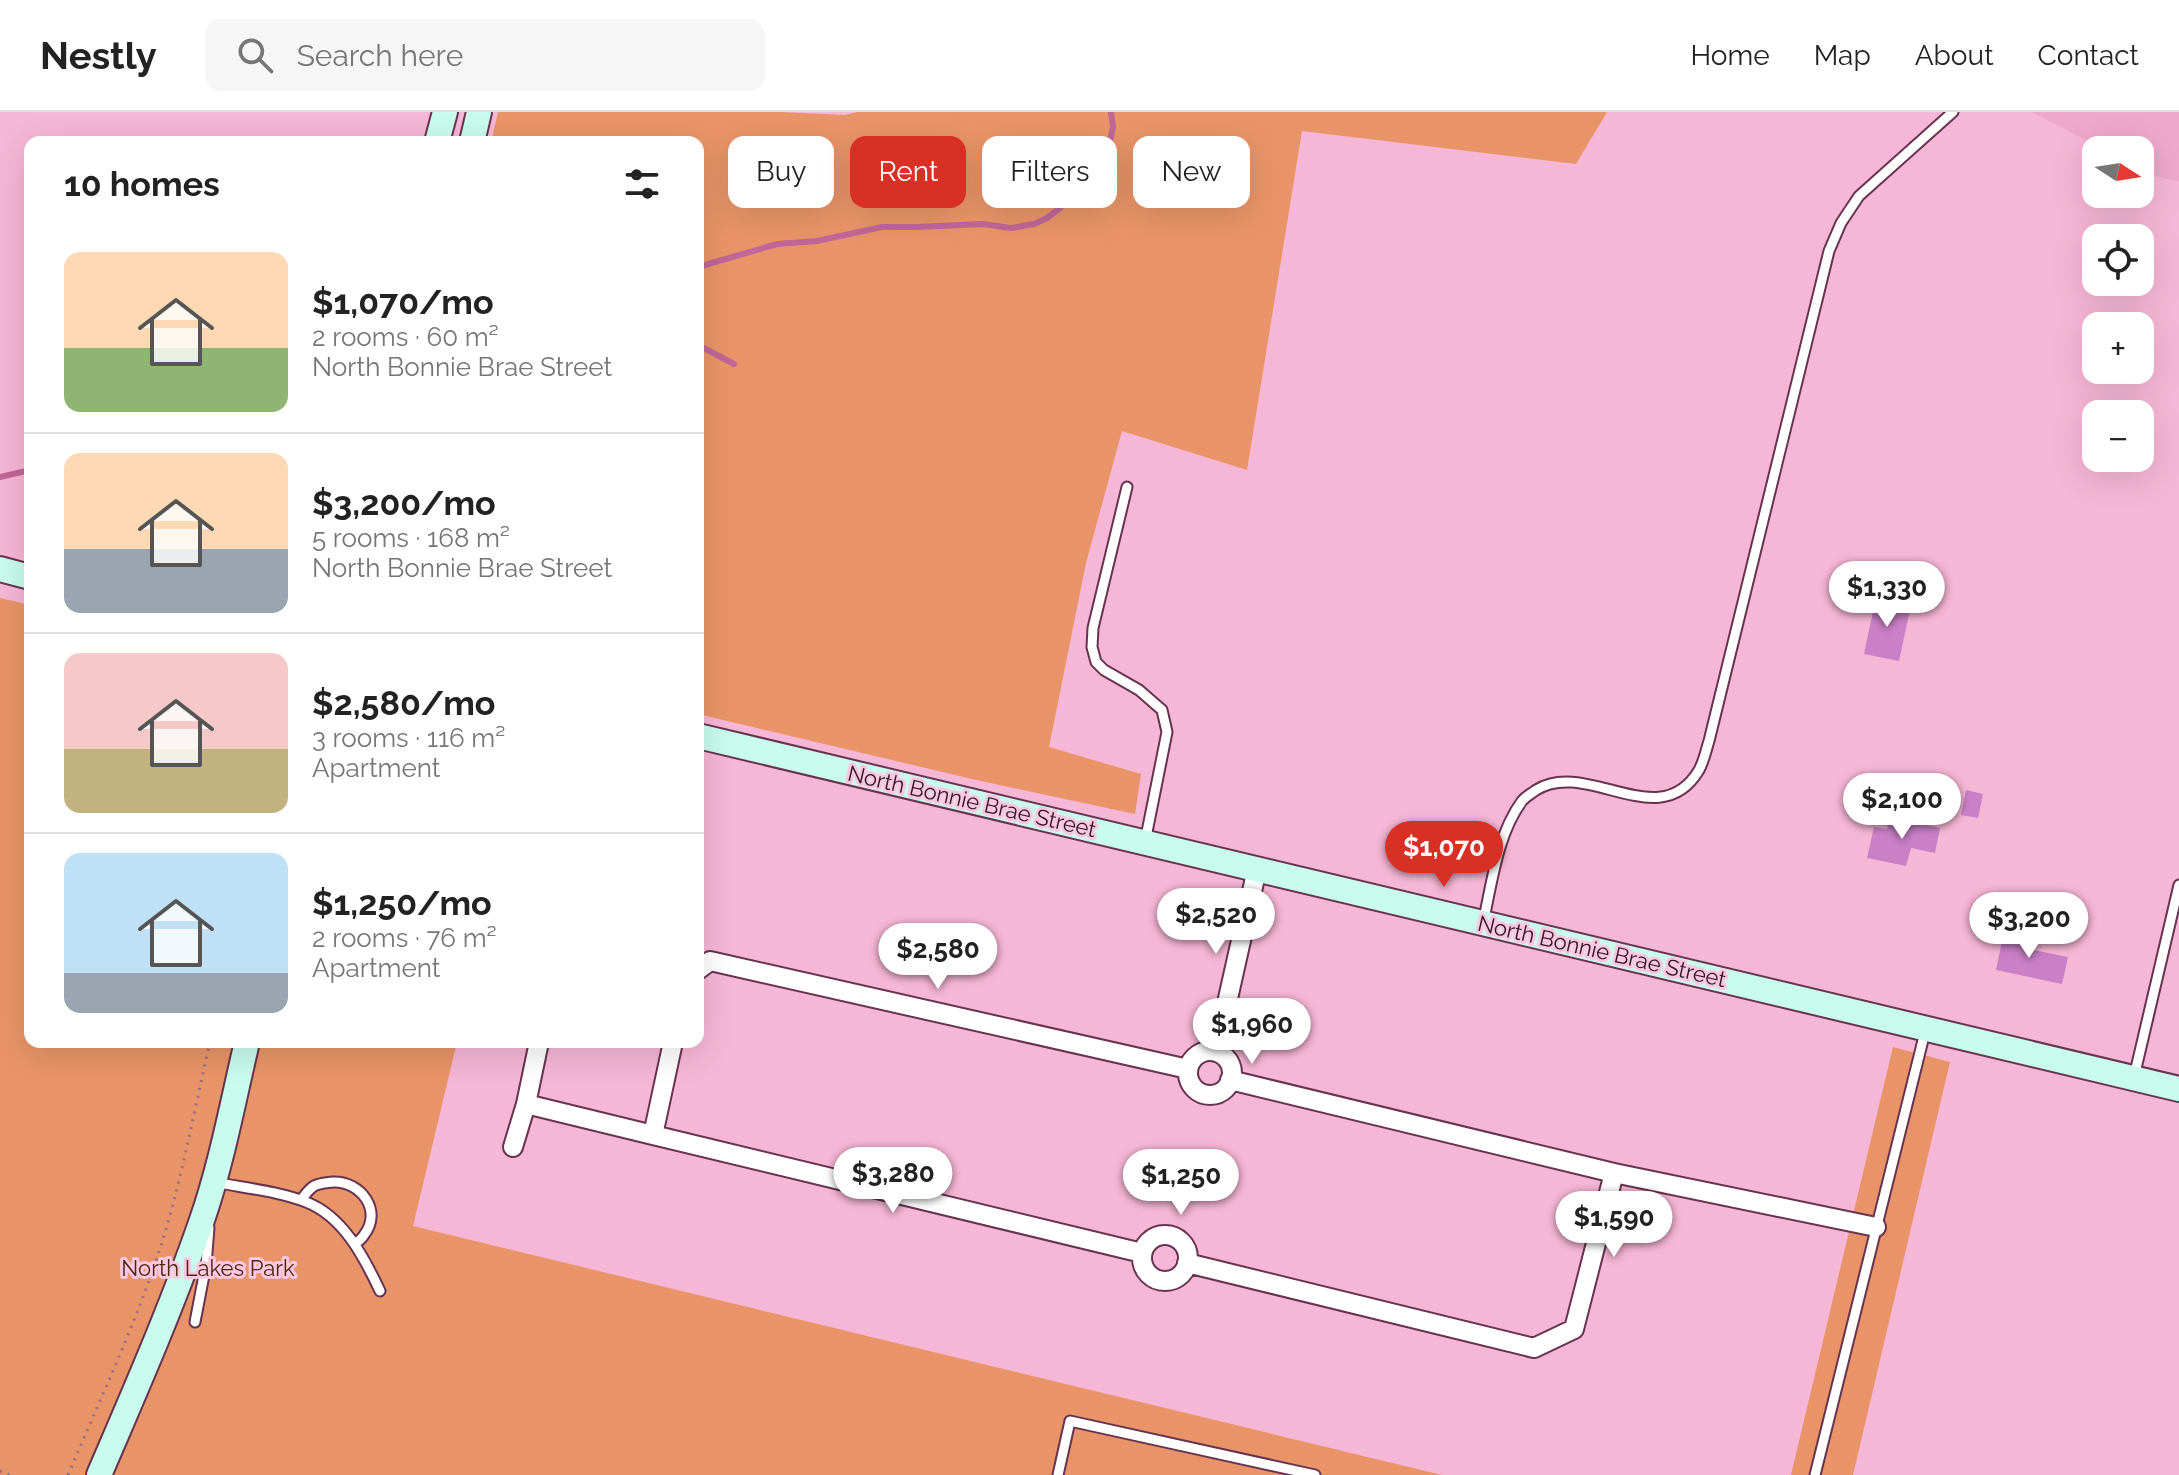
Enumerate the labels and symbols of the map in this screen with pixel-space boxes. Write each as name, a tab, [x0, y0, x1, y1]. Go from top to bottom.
north arrow	[2082, 136, 2154, 208]
pin: $1,330	[1822, 561, 1952, 629]
street label: North Bonnie Brae Street	[845, 760, 1099, 842]
pin: $2,100	[1837, 773, 1967, 841]
pin: $1,070	[1379, 821, 1509, 889]
pin: $2,520	[1151, 888, 1281, 956]
pin: $3,200	[1964, 892, 2094, 960]
street label: North Bonnie Brae Street	[1475, 910, 1729, 992]
pin: $2,580	[873, 923, 1003, 991]
pin: $1,960	[1187, 998, 1317, 1066]
pin: $3,280	[828, 1147, 958, 1215]
pin: $1,250	[1116, 1149, 1246, 1217]
pin: $1,590	[1549, 1191, 1679, 1259]
park label: North Lakes Park	[121, 1255, 295, 1281]

